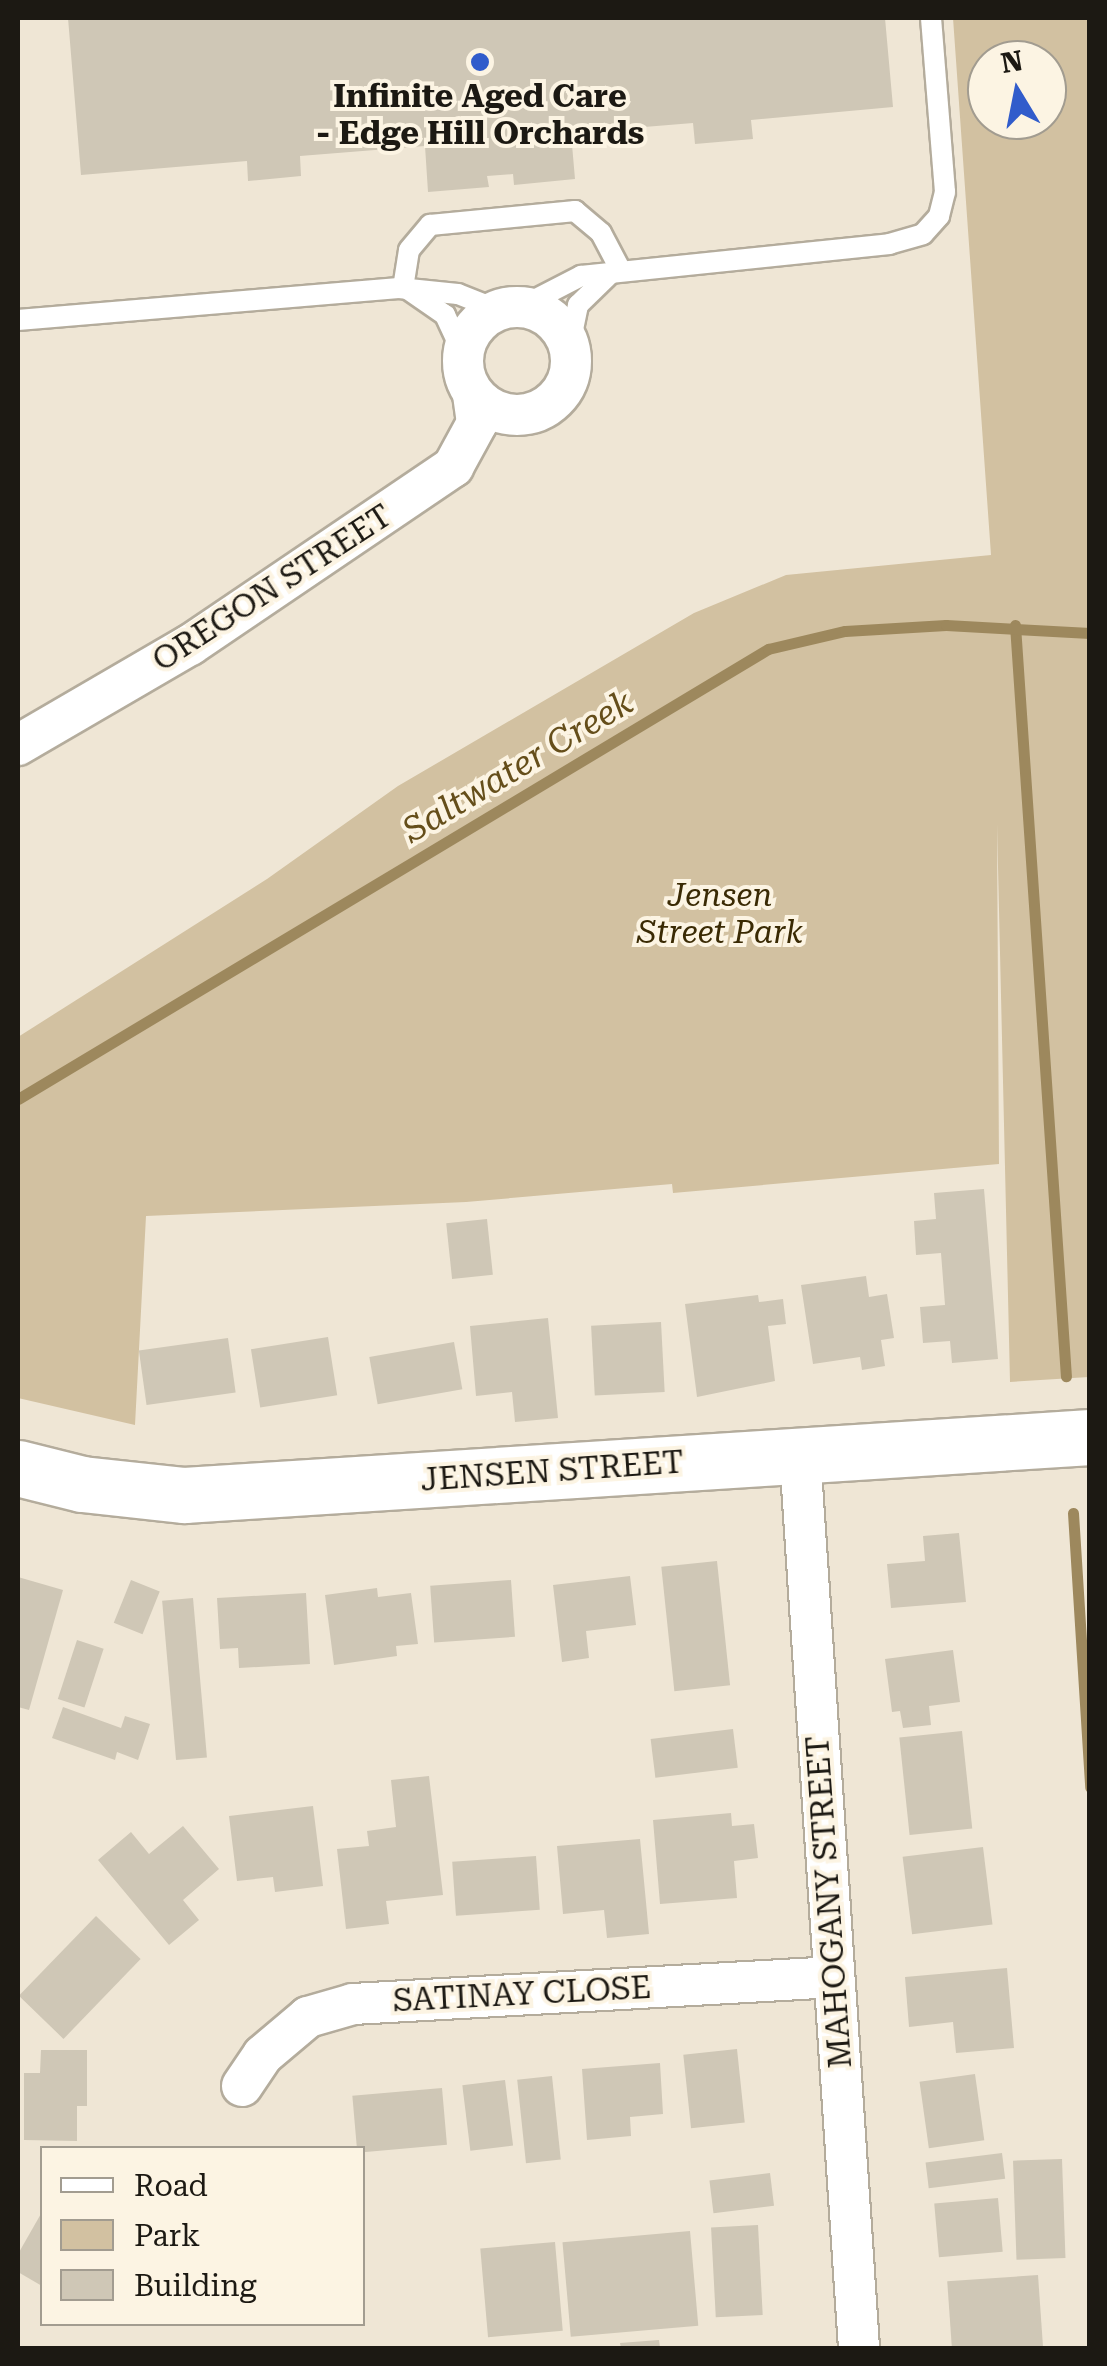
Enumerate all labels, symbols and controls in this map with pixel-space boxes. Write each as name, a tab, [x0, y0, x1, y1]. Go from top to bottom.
north arrow	[967, 40, 1067, 140]
text: N	[999, 44, 1026, 80]
marker: Infinite Aged Care - Edge Hill Orchards	[469, 51, 491, 73]
place label: Infinite Aged Care - Edge Hill Orchards	[316, 78, 644, 153]
street label: OREGON STREET	[145, 496, 399, 680]
water label: Saltwater Creek	[395, 682, 641, 852]
park label: Jensen Street Park	[637, 877, 803, 952]
street label: JENSEN STREET	[419, 1443, 685, 1499]
street label: MAHOGANY STREET	[798, 1735, 860, 2069]
street label: SATINAY CLOSE	[392, 1968, 652, 2020]
legend	[40, 2146, 365, 2326]
text: Road	[134, 2168, 208, 2203]
text: Park	[134, 2218, 200, 2253]
text: Building	[134, 2268, 257, 2303]

